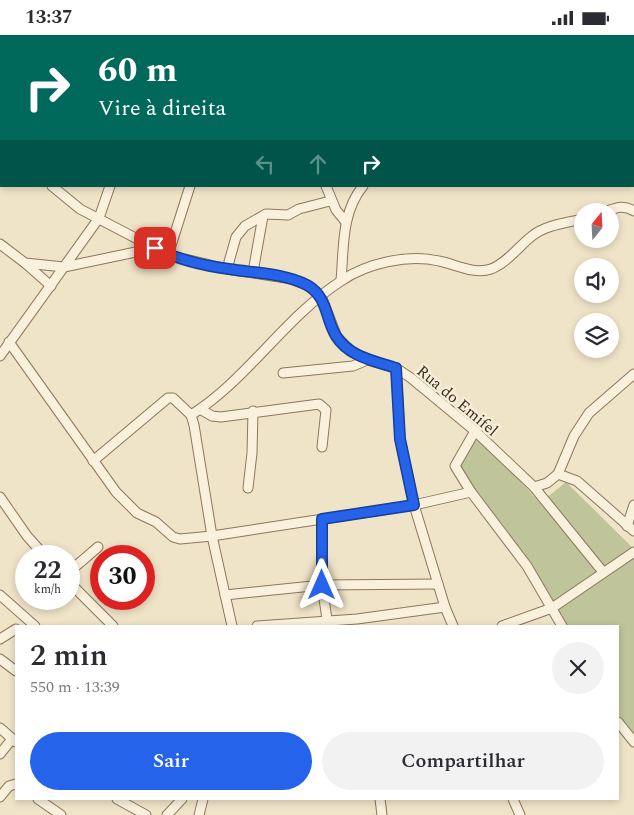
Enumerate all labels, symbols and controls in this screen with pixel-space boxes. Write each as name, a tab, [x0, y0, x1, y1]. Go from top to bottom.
text: 13:37	[25, 3, 73, 32]
text: 60 m	[98, 44, 178, 97]
icon: right	[15, 55, 80, 120]
text: Vire à direita	[98, 92, 226, 125]
icon: left	[251, 150, 279, 178]
icon: ahead	[304, 150, 332, 178]
icon: right	[357, 150, 385, 178]
north arrow	[574, 203, 619, 247]
map controls	[574, 203, 619, 358]
pin	[134, 227, 176, 269]
icon: arrive	[141, 234, 169, 262]
button: sound	[574, 258, 619, 303]
button: layers	[574, 313, 619, 358]
street label: Rua do Emifel	[411, 359, 503, 442]
speed limit sign: 30	[90, 545, 155, 610]
text: 22	[33, 552, 62, 590]
position arrow	[295, 558, 347, 610]
text: km/h	[34, 580, 61, 599]
text: 2 min	[30, 633, 108, 679]
button: close	[552, 642, 604, 694]
text: 550 m · 13:39	[30, 675, 120, 699]
button: Sair	[30, 732, 312, 790]
button: Compartilhar	[322, 732, 604, 790]

